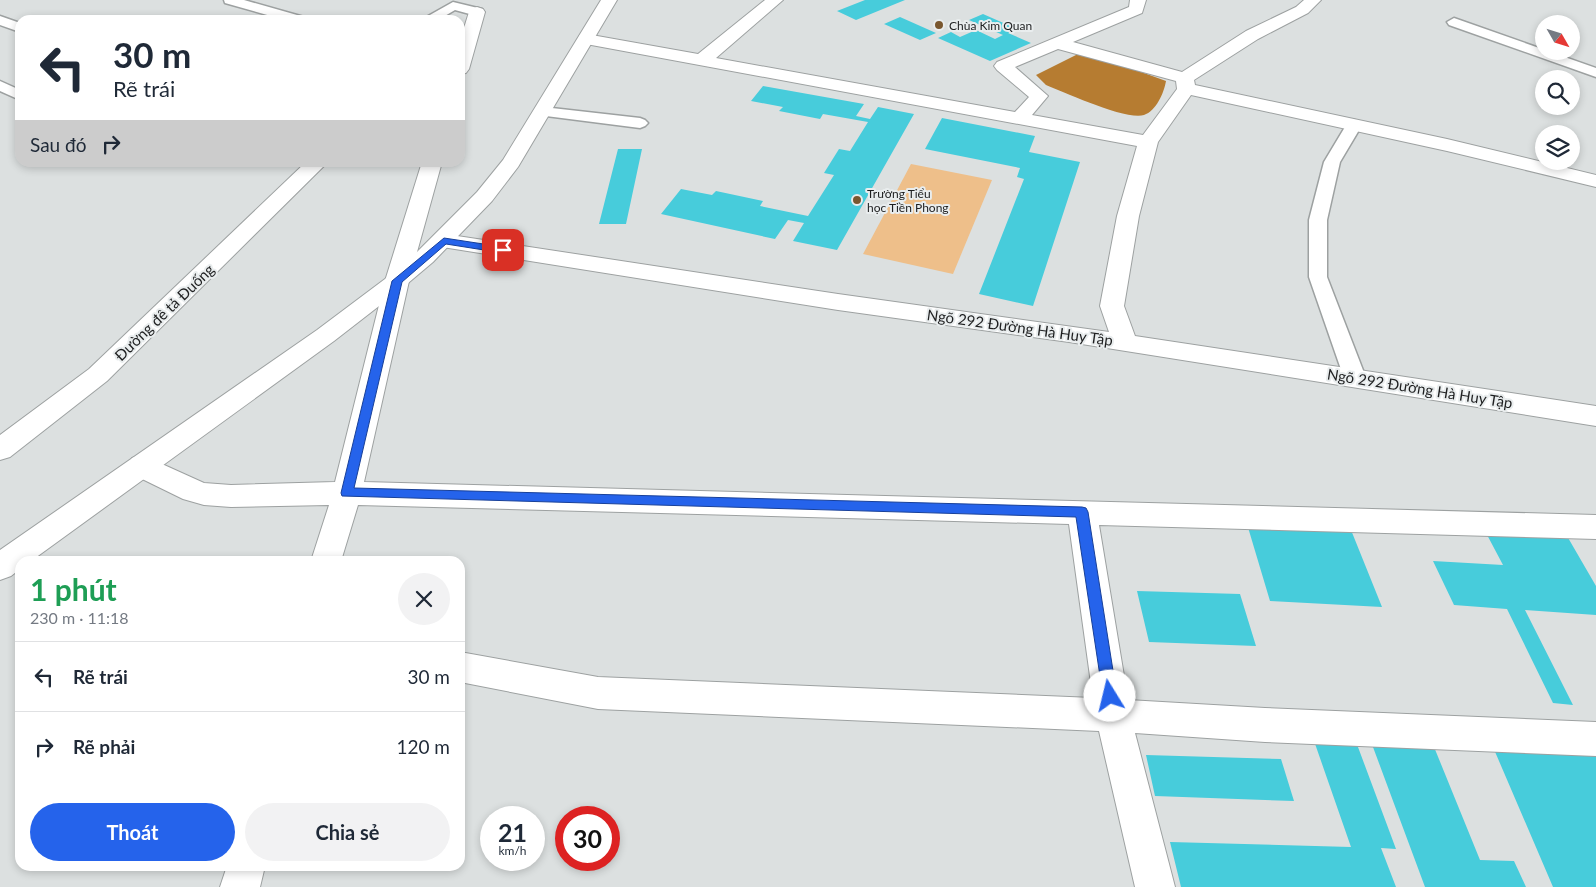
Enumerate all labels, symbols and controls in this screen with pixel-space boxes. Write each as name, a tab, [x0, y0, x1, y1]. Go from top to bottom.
north arrow	[1535, 15, 1580, 60]
map controls	[1535, 15, 1580, 170]
place label: Chùa Kim Quan	[949, 18, 1032, 33]
marker: Chùa Kim Quan	[933, 19, 945, 31]
text: 30 m	[113, 33, 191, 75]
icon: left	[30, 35, 95, 100]
button: search	[1535, 70, 1580, 115]
text: Rẽ trái	[113, 75, 175, 102]
button: layers	[1535, 125, 1580, 170]
icon: right	[97, 130, 125, 158]
text: Sau đó	[30, 133, 87, 156]
place label: Trường Tiểu học Tiền Phong	[867, 186, 949, 215]
marker: Trường Tiểu học Tiền Phong	[851, 194, 863, 206]
pin	[482, 229, 524, 271]
icon: arrive	[489, 236, 517, 264]
street label: Đường đê tả Đuống	[111, 260, 218, 364]
street label: Ngõ 292 Đường Hà Huy Tập	[926, 305, 1114, 349]
street label: Ngõ 292 Đường Hà Huy Tập	[1326, 364, 1514, 412]
text: 1 phút	[30, 571, 117, 607]
button: close	[398, 573, 450, 625]
text: 230 m · 11:18	[30, 608, 129, 627]
icon: left	[30, 663, 58, 691]
text: Rẽ trái	[73, 665, 128, 688]
text: 30 m	[407, 665, 450, 688]
position arrow	[1083, 669, 1135, 721]
icon: right	[30, 733, 58, 761]
text: Rẽ phải	[73, 735, 135, 758]
text: 120 m	[396, 735, 450, 758]
button: Thoát	[30, 803, 235, 861]
button: Chia sẻ	[245, 803, 450, 861]
speed limit sign: 30	[555, 806, 620, 871]
text: 21	[498, 817, 527, 847]
text: km/h	[498, 843, 527, 858]

